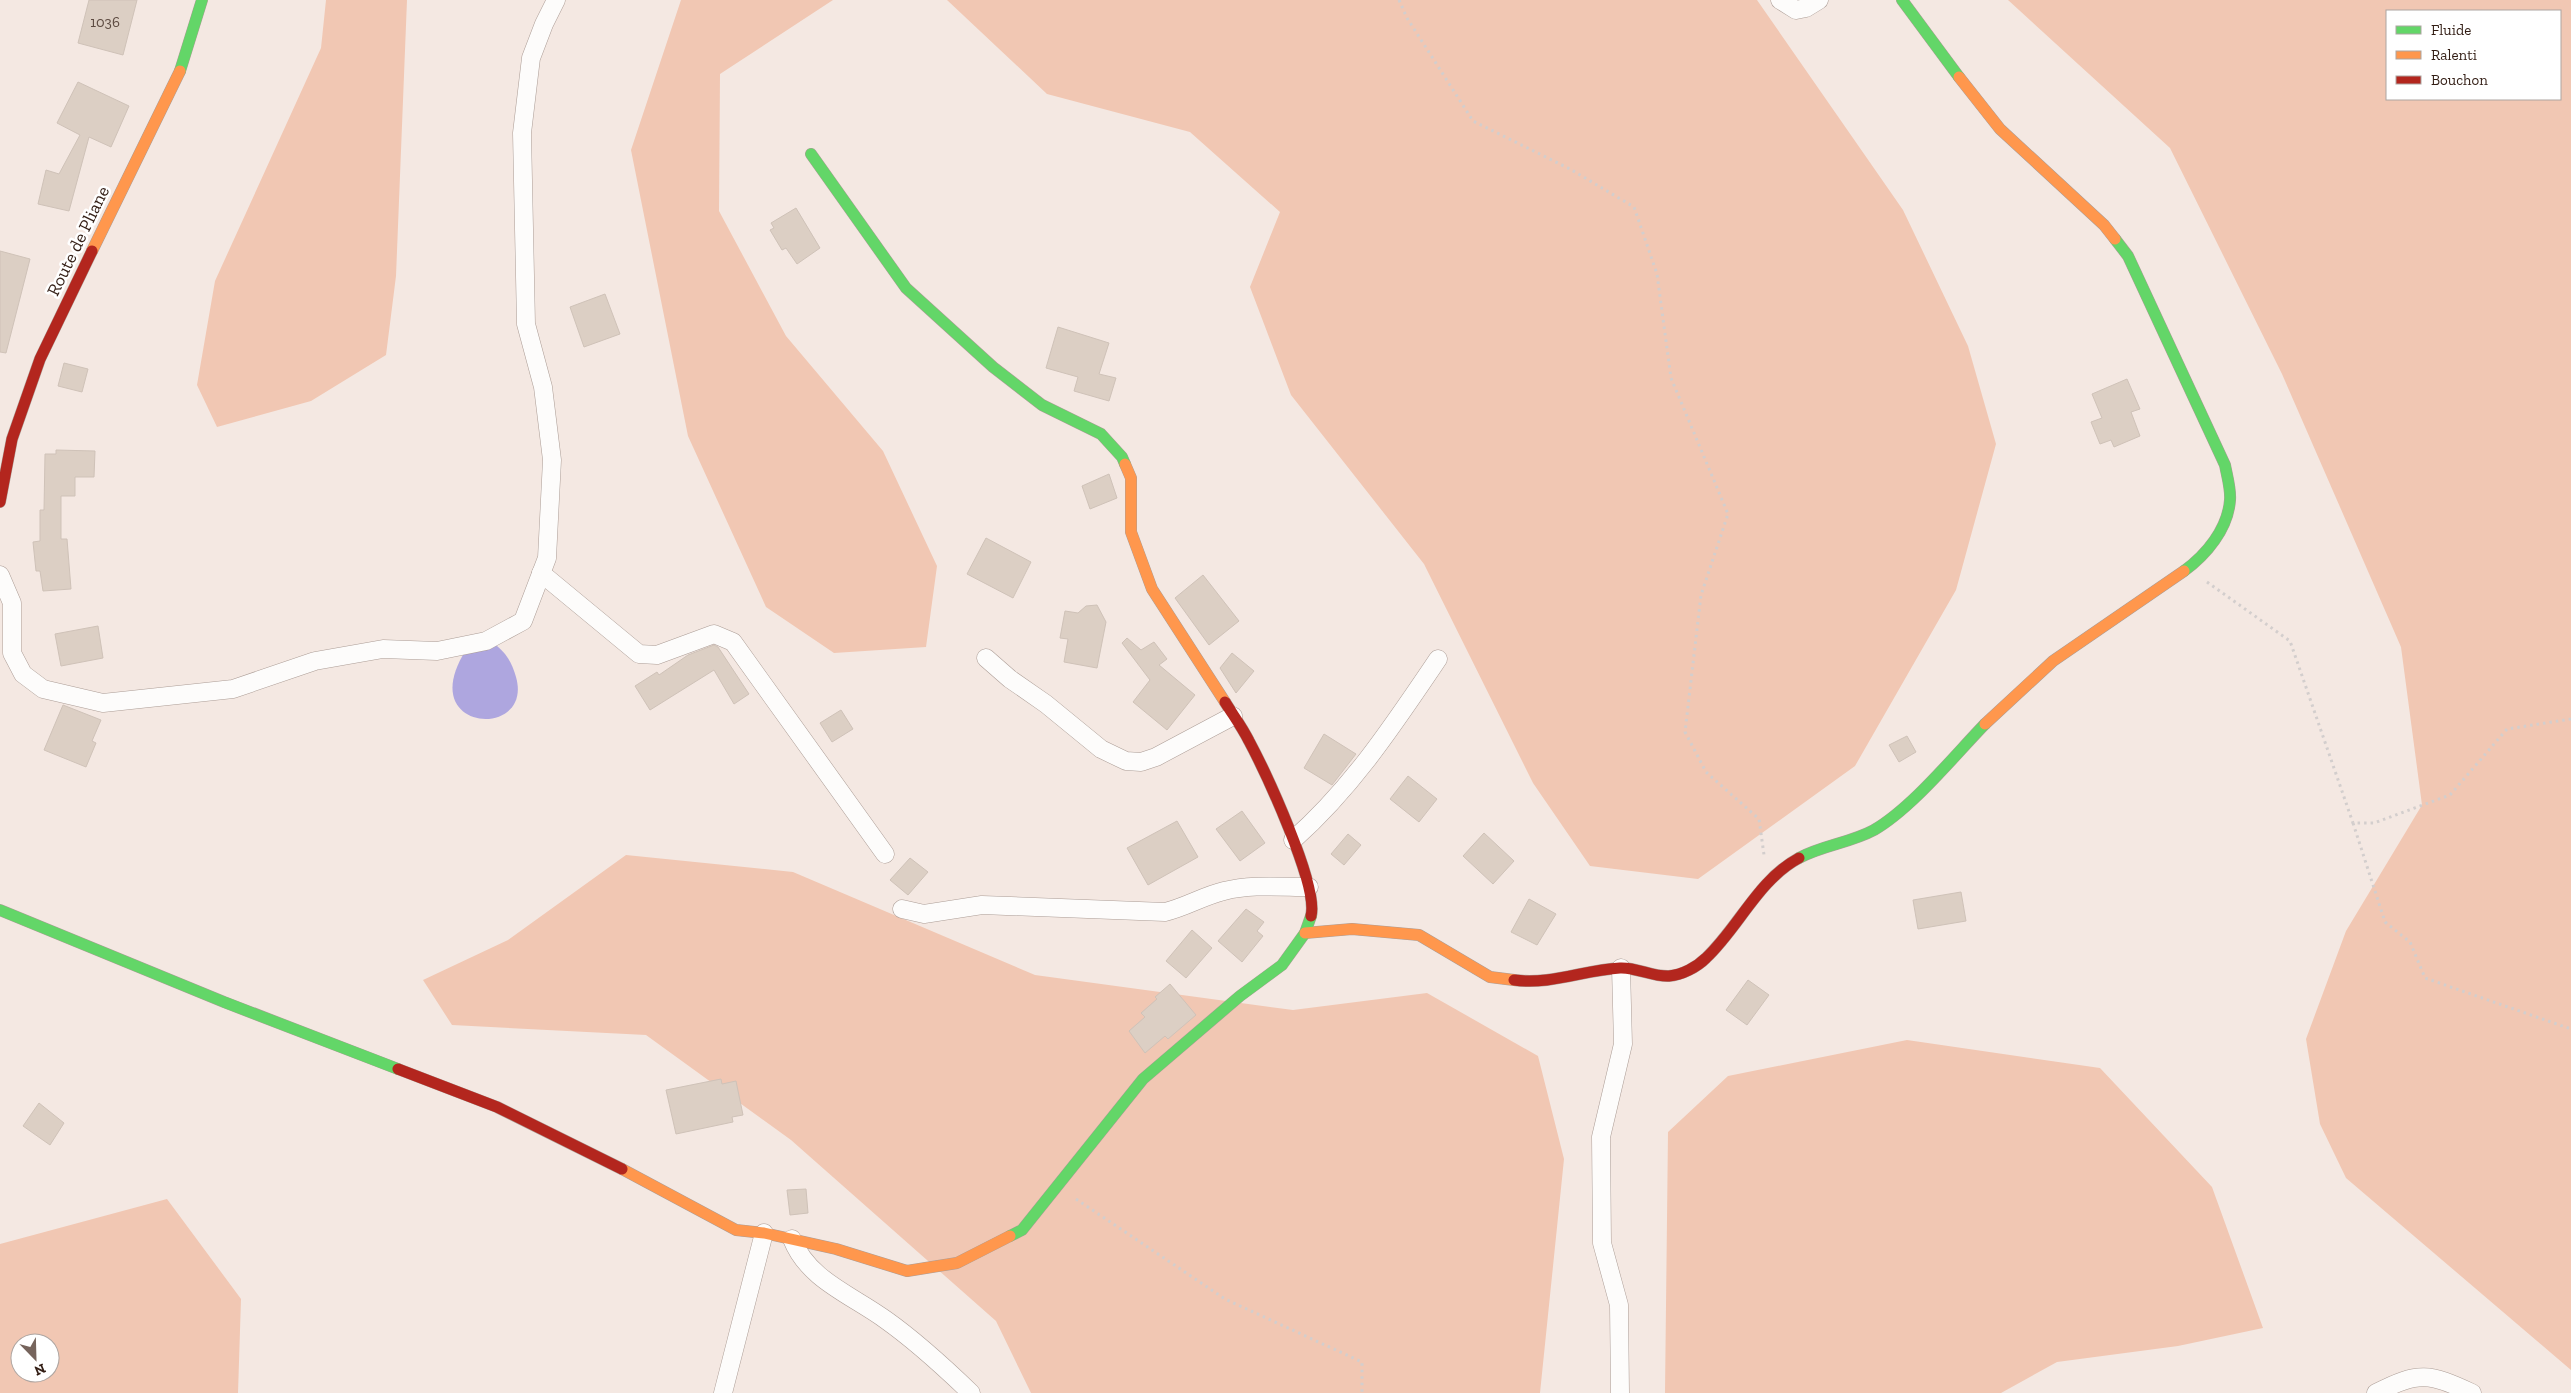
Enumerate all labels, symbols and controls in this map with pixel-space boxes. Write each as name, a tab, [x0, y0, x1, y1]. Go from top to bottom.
legend	[2386, 10, 2561, 100]
house number: 1036	[90, 13, 120, 31]
text: Fluide	[2431, 21, 2471, 39]
text: Ralenti	[2431, 46, 2477, 64]
text: Bouchon	[2431, 71, 2488, 89]
street label: Route de Pliane	[42, 182, 114, 300]
north arrow	[10, 1333, 60, 1383]
text: N	[31, 1360, 48, 1380]

